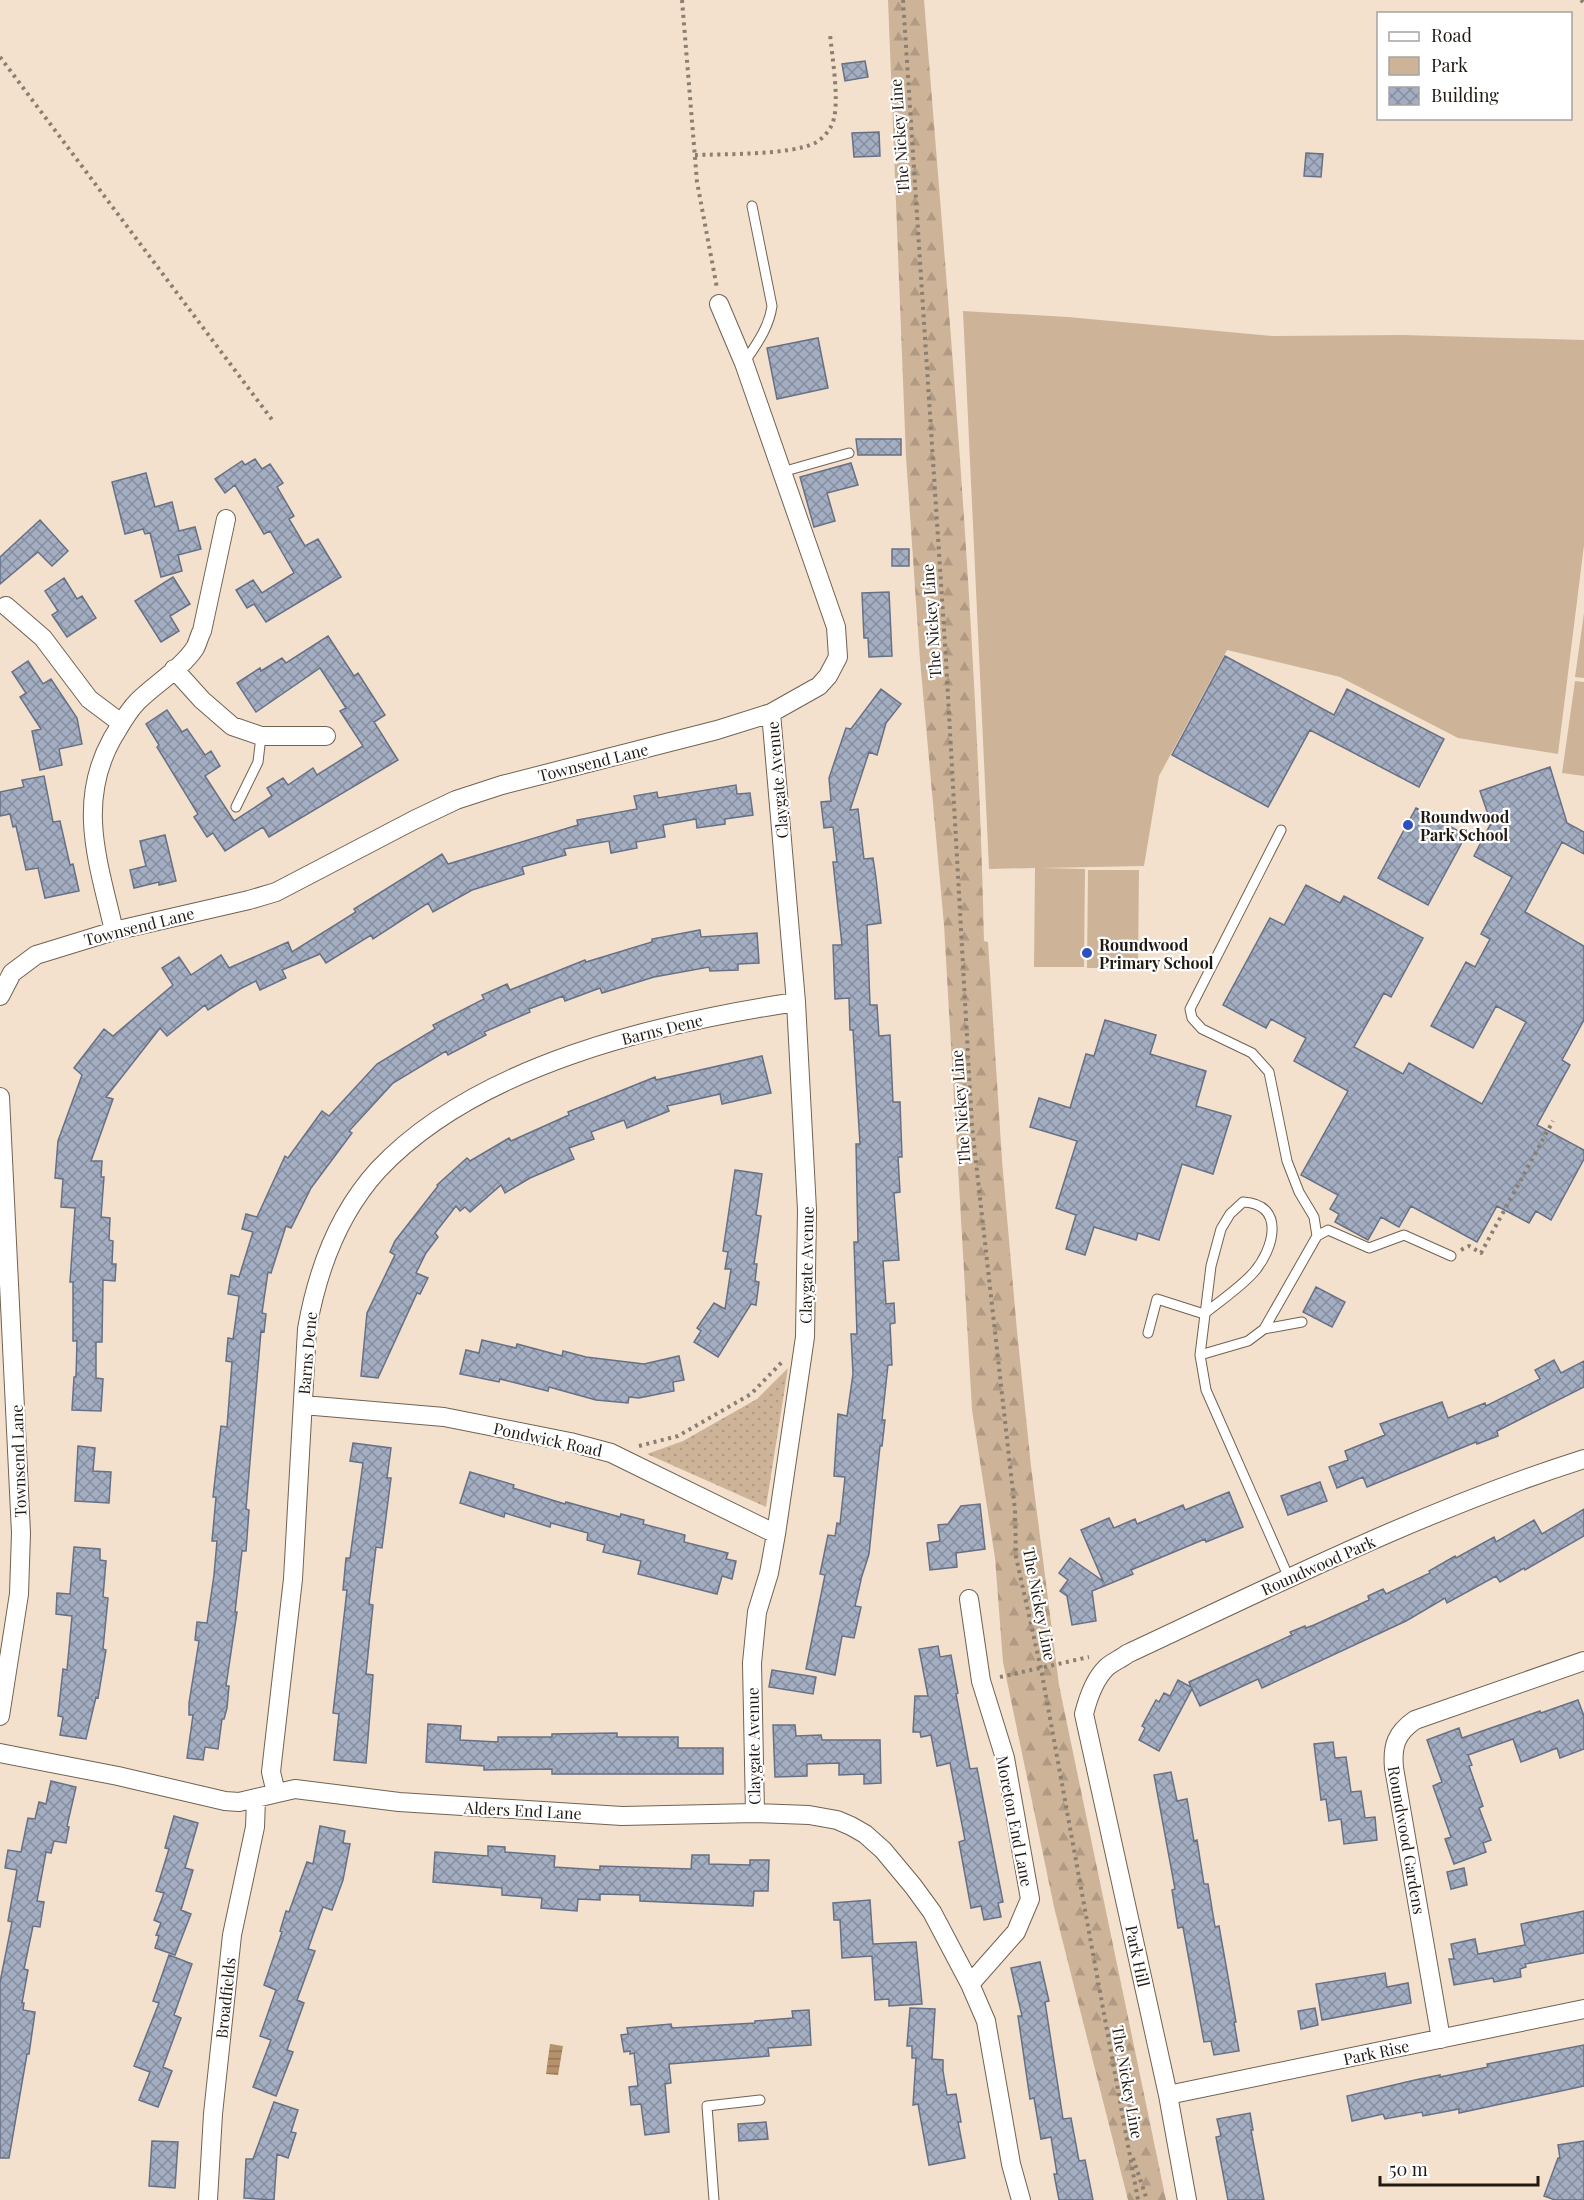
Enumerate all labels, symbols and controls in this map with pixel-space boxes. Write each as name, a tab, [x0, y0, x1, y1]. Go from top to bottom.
legend	[1377, 12, 1572, 120]
text: Road	[1431, 23, 1472, 47]
text: Park	[1431, 53, 1468, 77]
street label: The Nickey Line	[885, 78, 913, 194]
text: Building	[1431, 83, 1499, 107]
street label: The Nickey Line	[917, 563, 945, 679]
street label: Claygate Avenue	[761, 720, 793, 840]
street label: Townsend Lane	[536, 738, 650, 786]
place label: Roundwood Park School	[1420, 806, 1510, 845]
marker: Roundwood Park School	[1401, 818, 1415, 832]
street label: Townsend Lane	[82, 902, 196, 950]
place label: Roundwood Primary School	[1099, 934, 1214, 973]
marker: Roundwood Primary School	[1080, 946, 1094, 960]
street label: Barns Dene	[619, 1009, 705, 1049]
street label: The Nickey Line	[946, 1049, 974, 1165]
street label: Claygate Avenue	[794, 1206, 818, 1324]
street label: Barns Dene	[293, 1311, 321, 1395]
street label: Townsend Lane	[6, 1404, 30, 1518]
street label: Pondwick Road	[492, 1417, 604, 1461]
street label: Roundwood Park	[1258, 1530, 1379, 1600]
street label: The Nickey Line	[1019, 1546, 1061, 1662]
street label: Claygate Avenue	[741, 1687, 765, 1805]
street label: Moreton End Lane	[992, 1754, 1038, 1888]
street label: Roundwood Gardens	[1384, 1764, 1430, 1916]
street label: Alders End Lane	[463, 1796, 582, 1824]
street label: Park Hill	[1121, 1923, 1155, 1989]
street label: Broadfields	[210, 1956, 240, 2040]
street label: The Nickey Line	[1108, 2024, 1148, 2140]
street label: Park Rise	[1341, 2035, 1411, 2069]
scale bar	[1380, 2149, 1538, 2187]
text: 50 m	[1389, 2157, 1428, 2181]

